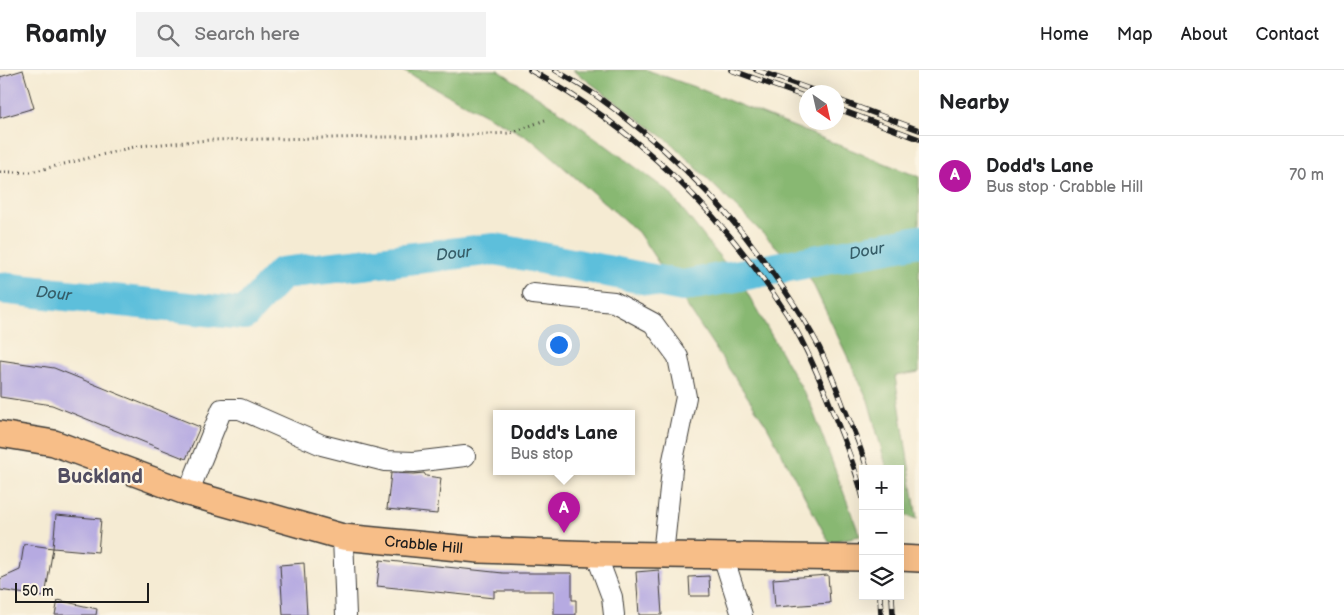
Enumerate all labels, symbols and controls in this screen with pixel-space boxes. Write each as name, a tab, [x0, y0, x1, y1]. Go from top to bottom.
search box	[136, 12, 486, 57]
text: Roamly	[25, 20, 106, 49]
icon: search	[154, 21, 182, 49]
text: Search here	[194, 23, 300, 46]
text: Home	[1040, 24, 1089, 45]
text: Map	[1117, 24, 1153, 45]
text: About	[1181, 24, 1228, 45]
text: Contact	[1256, 24, 1319, 45]
north arrow	[799, 85, 844, 130]
text: Nearby	[939, 90, 1009, 115]
text: Dodd's Lane	[986, 155, 1093, 178]
text: A	[950, 166, 960, 185]
text: 70 m	[1289, 166, 1324, 185]
text: Bus stop · Crabble Hill	[986, 178, 1143, 197]
water label: Dour	[847, 238, 887, 264]
water label: Dour	[435, 242, 474, 265]
water label: Dour	[35, 282, 74, 305]
your location	[546, 332, 572, 358]
popup	[493, 410, 635, 475]
text: Dodd's Lane	[510, 422, 618, 445]
text: Bus stop	[510, 445, 573, 464]
district label: Buckland	[57, 465, 143, 489]
map controls	[859, 465, 904, 600]
button: +	[859, 465, 904, 510]
pin: A	[548, 492, 580, 533]
button: −	[859, 510, 904, 555]
street label: Crabble Hill	[384, 532, 464, 558]
button: layers	[859, 555, 904, 600]
scale bar	[15, 580, 149, 603]
text: 50 m	[22, 583, 54, 600]

